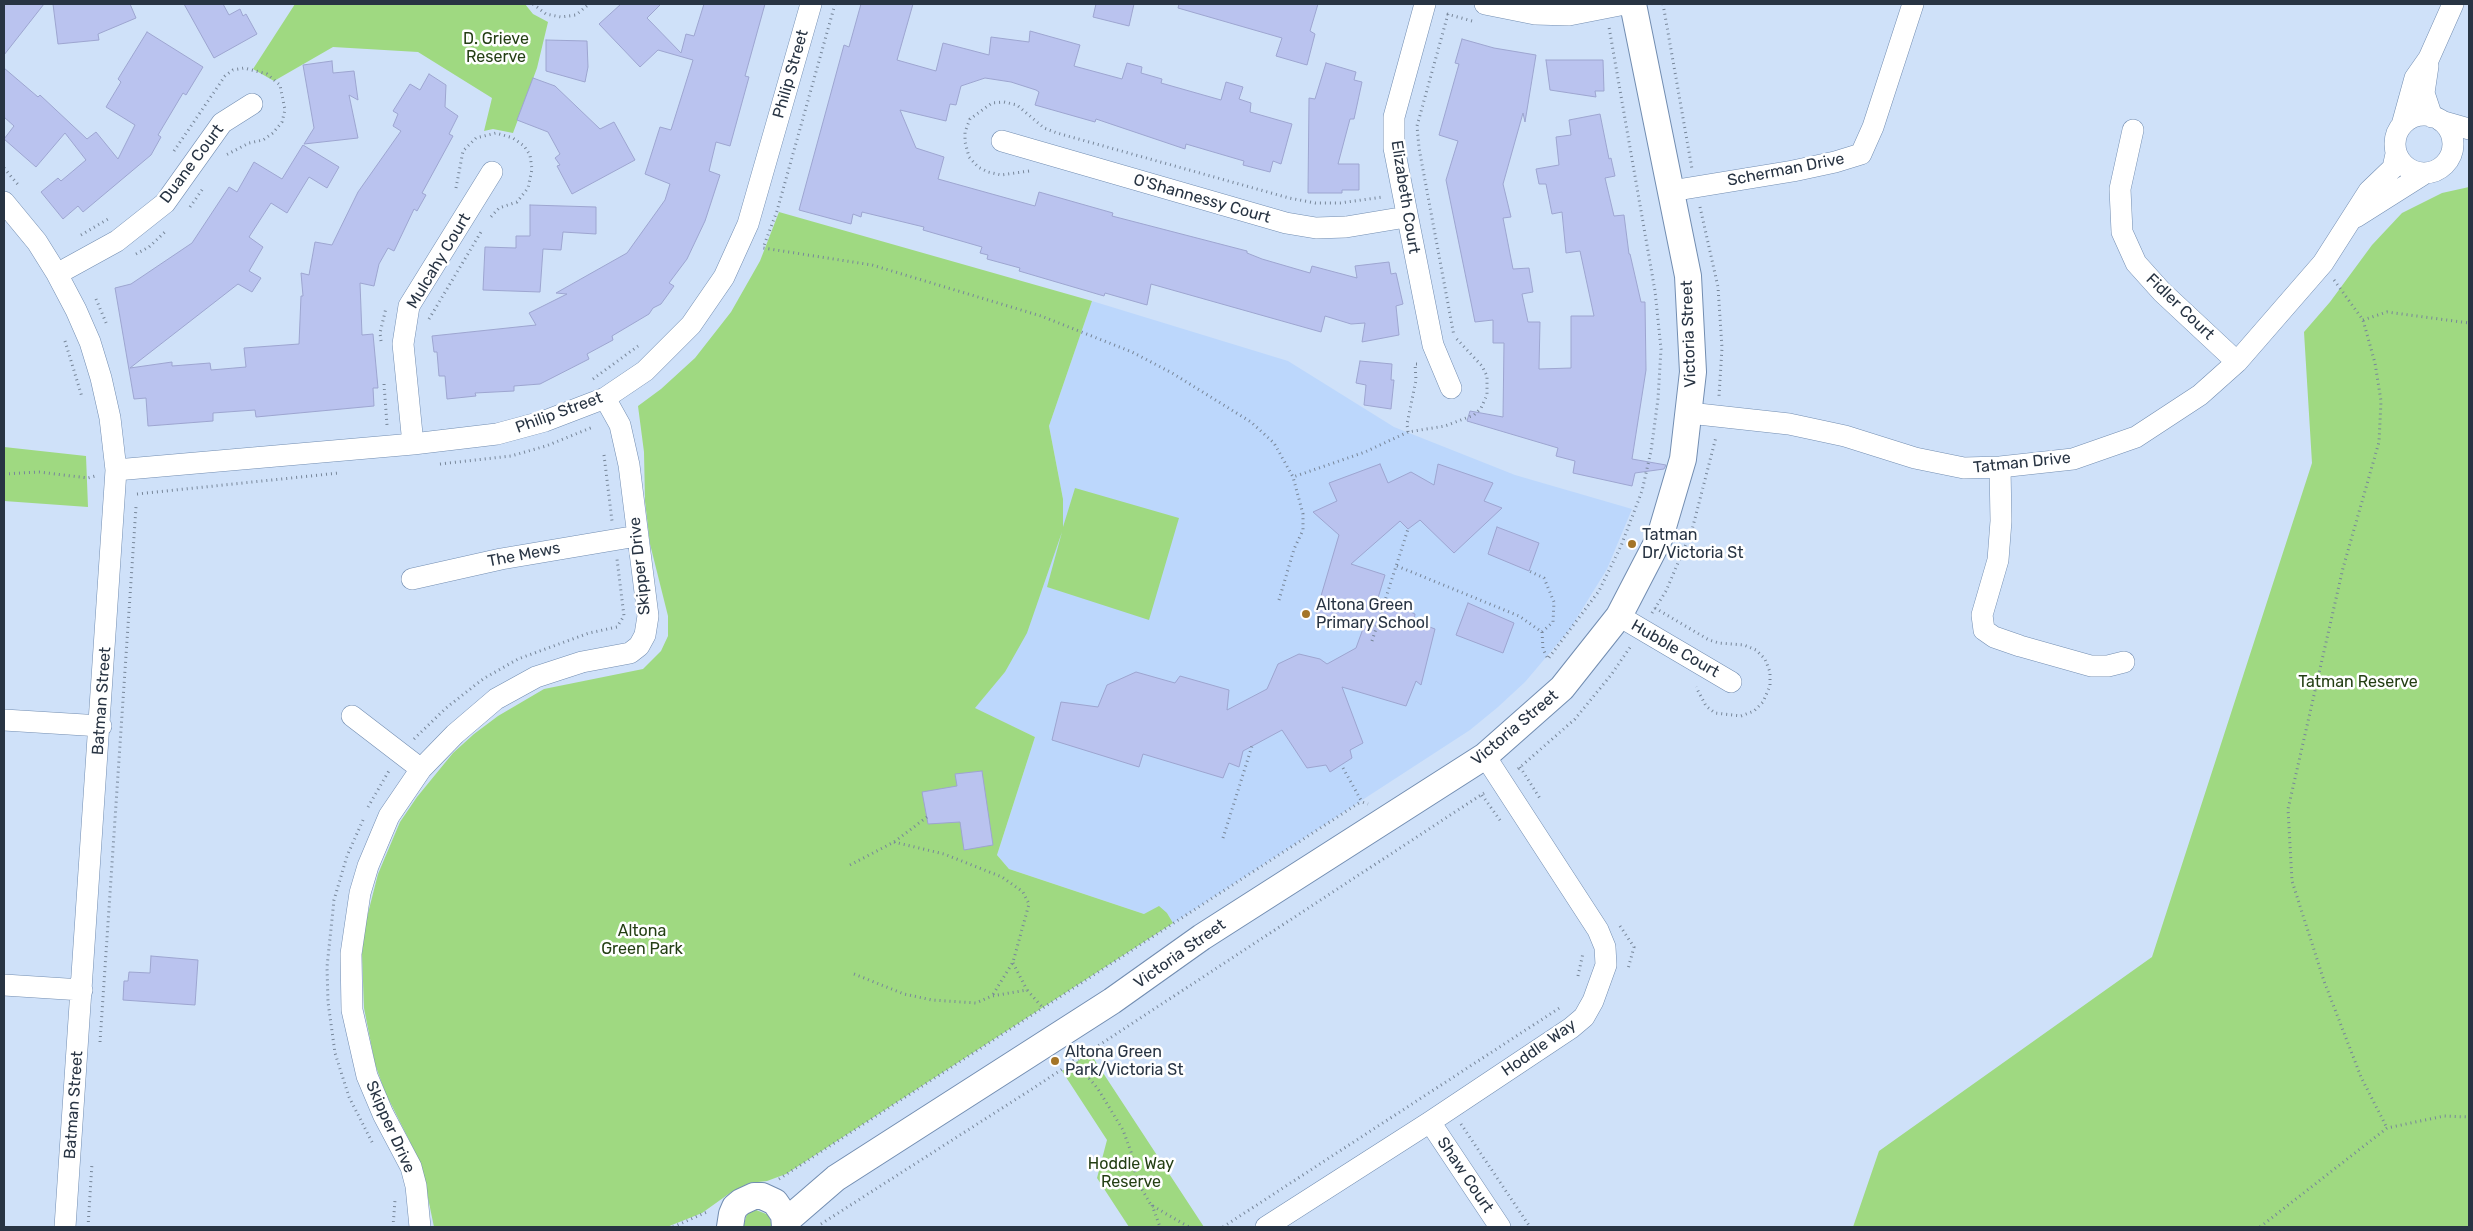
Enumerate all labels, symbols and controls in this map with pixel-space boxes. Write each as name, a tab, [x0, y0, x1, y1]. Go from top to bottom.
street label: Philip Street	[769, 27, 813, 121]
park label: D. Grieve Reserve	[463, 29, 529, 67]
street label: Duane Court	[156, 121, 228, 207]
street label: Elizabeth Court	[1387, 139, 1423, 255]
street label: Scherman Drive	[1726, 149, 1846, 191]
street label: O'Shannessy Court	[1131, 170, 1273, 228]
street label: Mulcahy Court	[403, 210, 475, 312]
street label: Fidler Court	[2142, 270, 2218, 344]
street label: Victoria Street	[1678, 280, 1700, 388]
street label: Philip Street	[513, 388, 605, 438]
street label: Tatman Drive	[1972, 448, 2072, 478]
street label: Skipper Drive	[625, 516, 655, 616]
place label: Tatman Dr/Victoria St	[1642, 525, 1744, 563]
marker: Tatman Dr/Victoria St	[1626, 538, 1638, 550]
street label: The Mews	[486, 539, 562, 571]
place label: Altona Green Primary School	[1316, 595, 1429, 633]
marker: Altona Green Primary School	[1300, 608, 1312, 620]
street label: Hubble Court	[1627, 616, 1723, 682]
street label: Batman Street	[89, 646, 115, 756]
park label: Tatman Reserve	[2298, 672, 2418, 692]
street label: Victoria Street	[1468, 686, 1562, 770]
street label: Victoria Street	[1130, 915, 1230, 993]
park label: Altona Green Park	[601, 921, 683, 959]
street label: Hoddle Way	[1498, 1015, 1580, 1081]
place label: Altona Green Park/Victoria St	[1065, 1042, 1183, 1080]
street label: Batman Street	[61, 1050, 87, 1160]
marker: Altona Green Park/Victoria St	[1049, 1055, 1061, 1067]
street label: Skipper Drive	[361, 1078, 419, 1176]
street label: Shaw Court	[1433, 1134, 1497, 1216]
park label: Hoddle Way Reserve	[1088, 1154, 1174, 1192]

